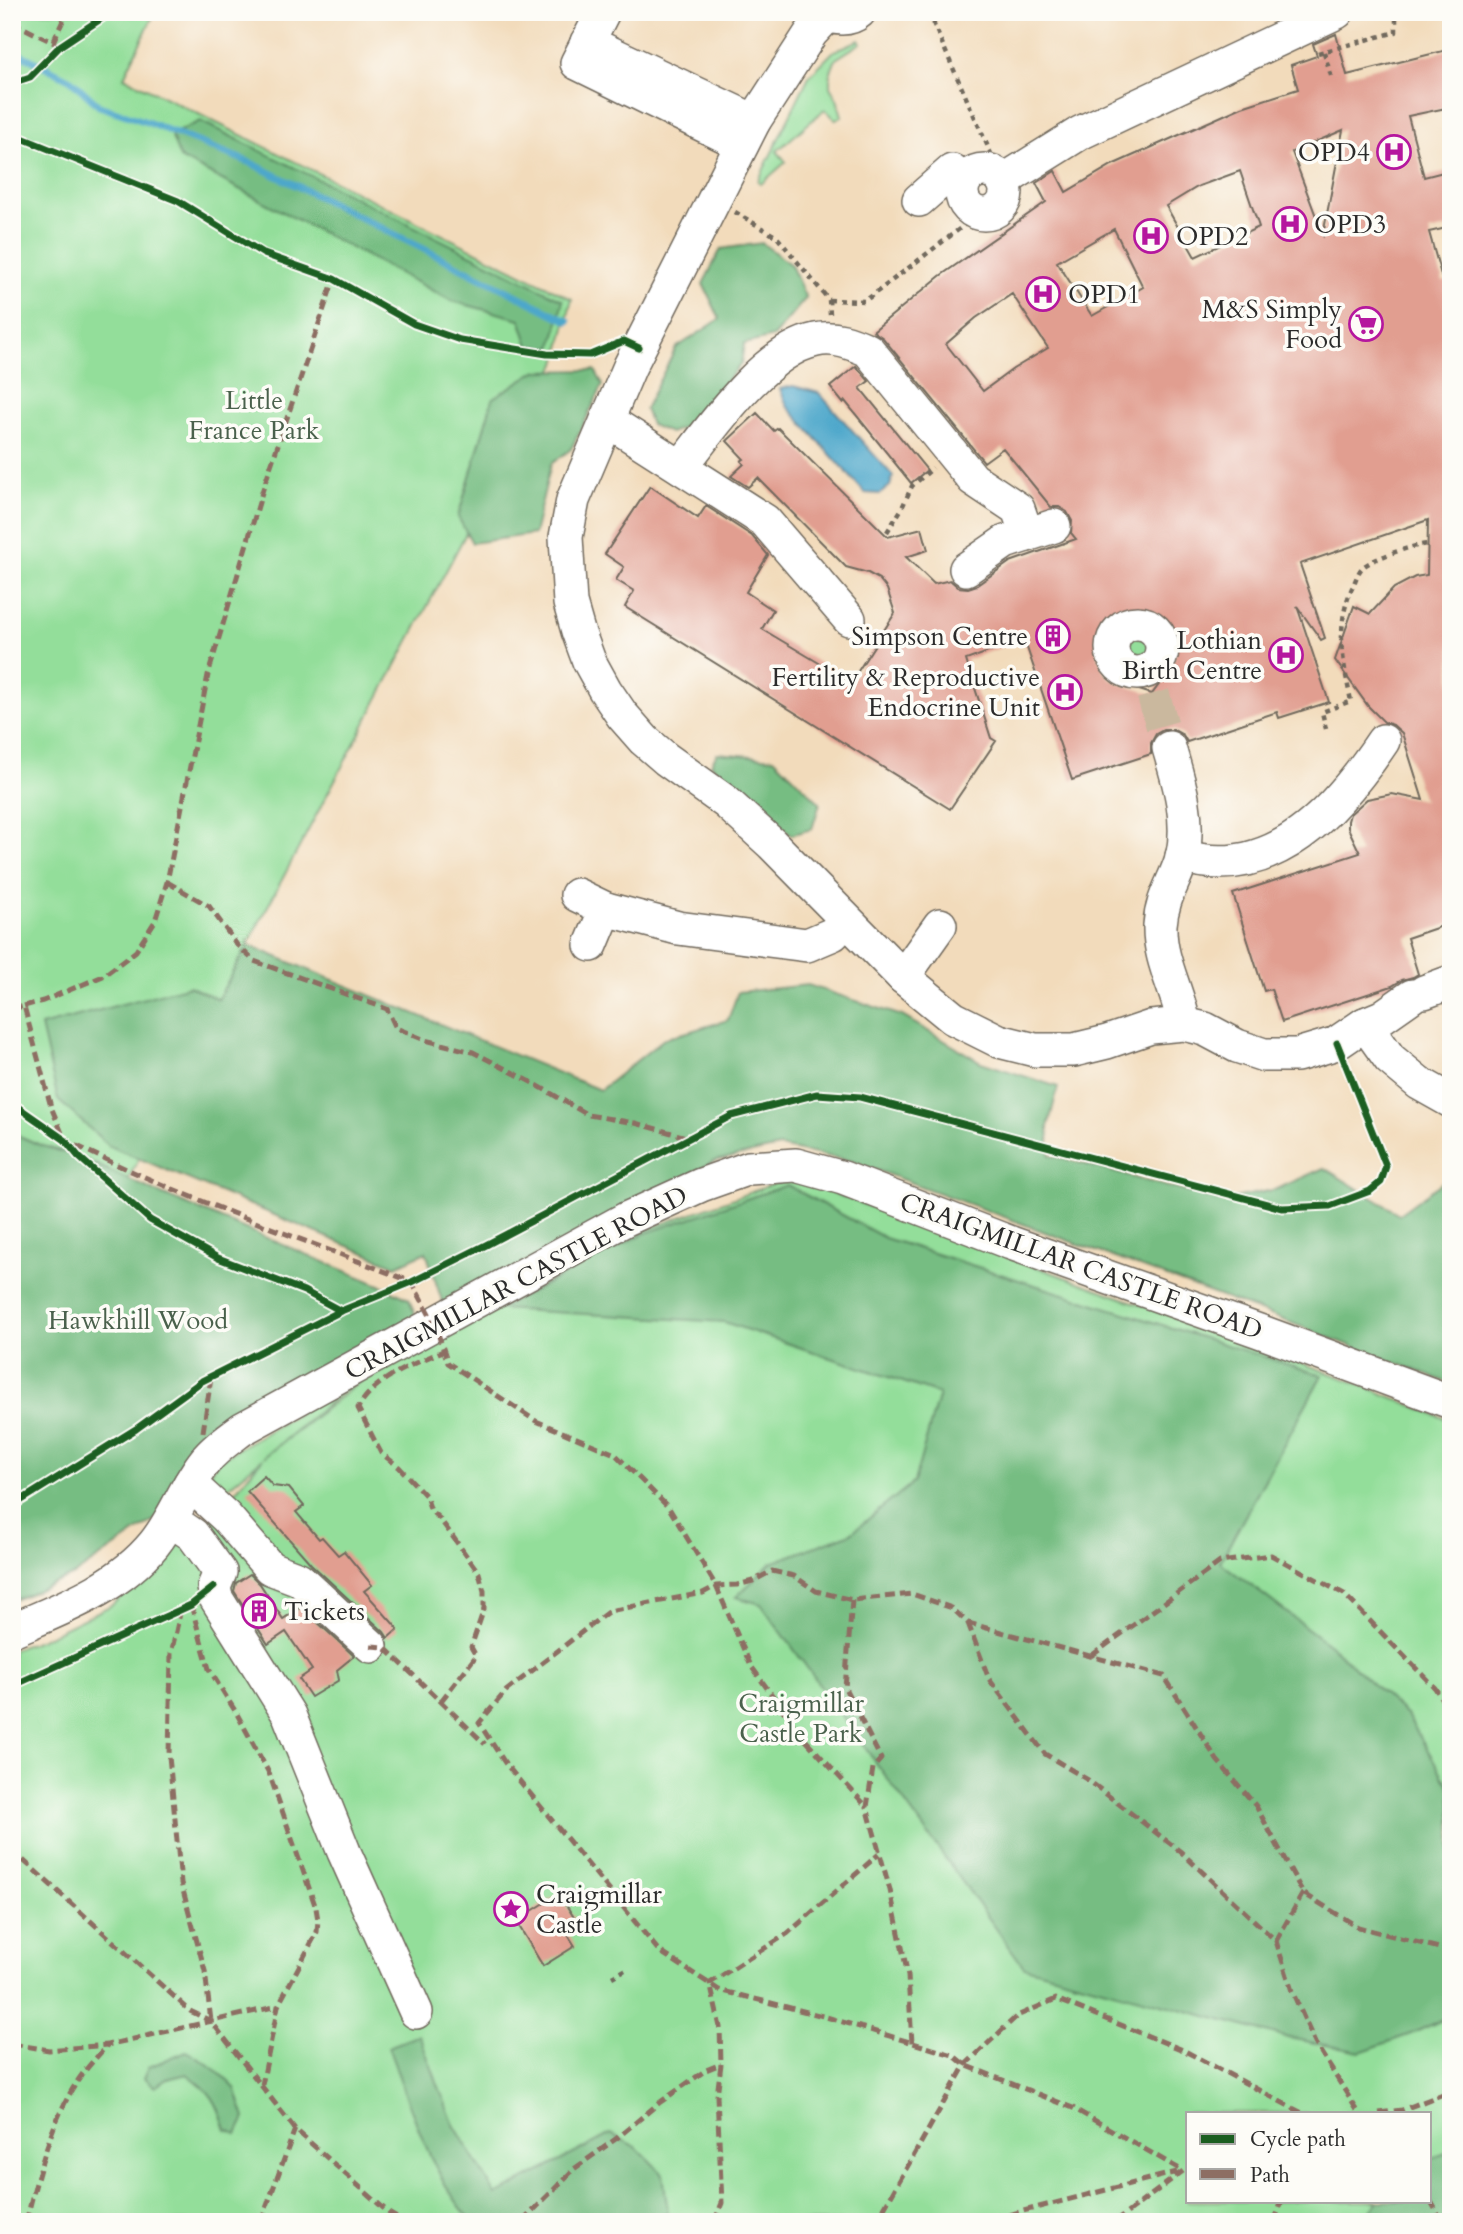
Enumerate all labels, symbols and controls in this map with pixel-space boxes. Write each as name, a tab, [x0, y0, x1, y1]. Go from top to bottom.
hospital icon: OPD4	[1375, 133, 1413, 171]
place label: OPD4	[1298, 135, 1370, 170]
hospital icon: OPD3	[1271, 205, 1309, 243]
place label: OPD3	[1314, 207, 1386, 242]
hospital icon: OPD2	[1132, 217, 1170, 255]
place label: OPD2	[1176, 219, 1248, 254]
hospital icon: OPD1	[1024, 275, 1062, 313]
place label: OPD1	[1068, 277, 1140, 312]
place label: M&S Simply Food	[1202, 292, 1342, 357]
supermarket icon: M&S Simply Food	[1347, 305, 1385, 343]
park label: Little France Park	[189, 383, 320, 448]
building icon: Simpson Centre	[1034, 617, 1072, 655]
place label: Simpson Centre	[851, 619, 1028, 654]
place label: Lothian Birth Centre	[1122, 623, 1262, 688]
hospital icon: Lothian Birth Centre	[1267, 636, 1305, 674]
place label: Fertility & Reproductive Endocrine Unit	[772, 660, 1040, 725]
hospital icon: Fertility & Reproductive Endocrine Unit	[1046, 673, 1084, 711]
street label: CRAIGMILLAR CASTLE ROAD	[338, 1178, 694, 1388]
street label: CRAIGMILLAR CASTLE ROAD	[895, 1184, 1267, 1348]
park label: Hawkhill Wood	[48, 1303, 228, 1338]
building icon: Tickets	[240, 1592, 278, 1630]
place label: Tickets	[284, 1594, 365, 1629]
park label: Craigmillar Castle Park	[738, 1686, 864, 1751]
place label: Craigmillar Castle	[536, 1877, 662, 1942]
place icon: Craigmillar Castle	[492, 1890, 530, 1928]
legend	[1186, 2112, 1432, 2202]
text: Cycle path	[1250, 2125, 1346, 2154]
text: Path	[1250, 2161, 1290, 2190]

